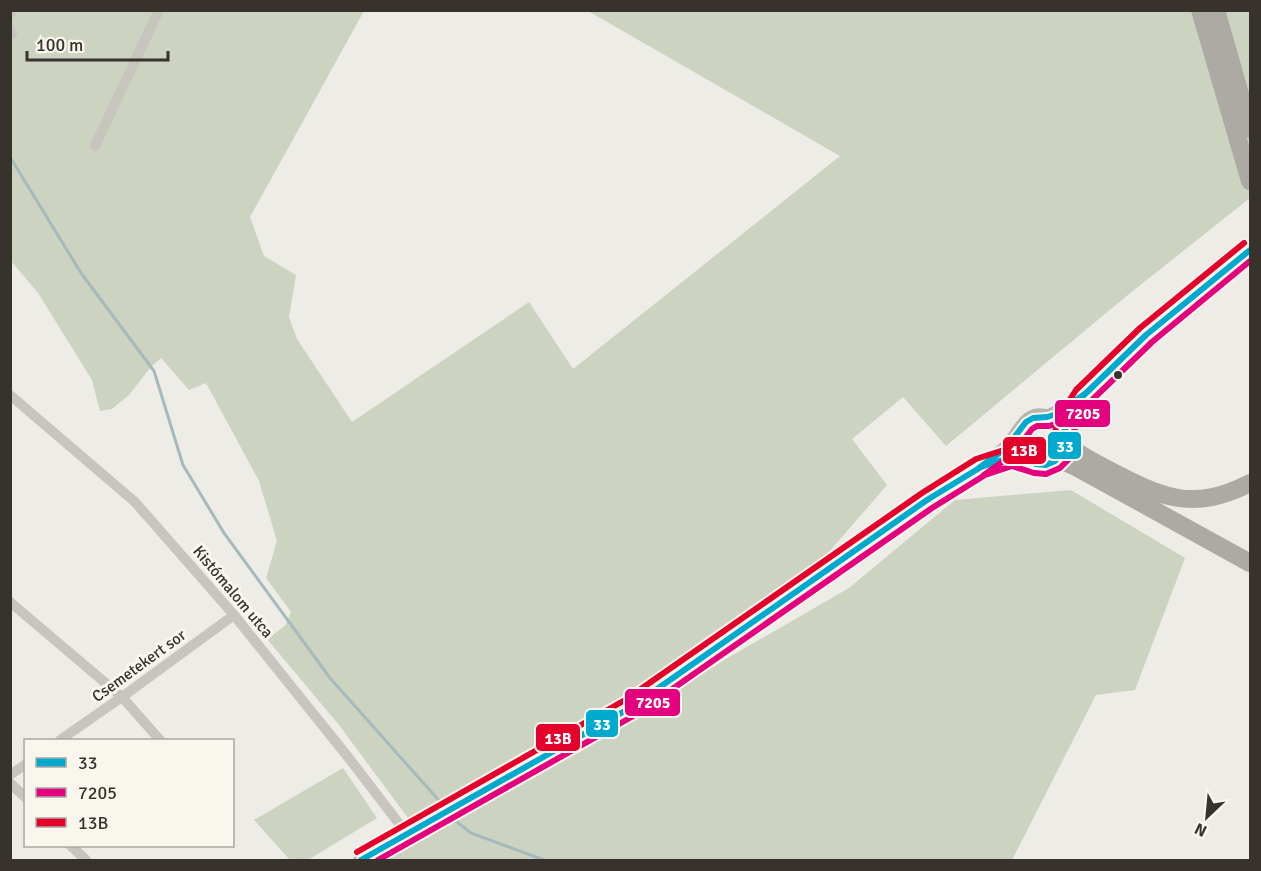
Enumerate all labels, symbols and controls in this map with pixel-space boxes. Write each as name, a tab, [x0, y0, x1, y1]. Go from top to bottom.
scale bar	[27, 24, 168, 62]
text: 100 m	[36, 34, 83, 56]
unlabelled marker	[1112, 369, 1124, 381]
line badge: 7205	[1054, 399, 1111, 428]
text: 7205	[1066, 404, 1100, 424]
line badge: 33	[1047, 431, 1082, 460]
line badge: 13B	[1002, 436, 1047, 465]
text: 33	[1056, 437, 1074, 457]
text: 13B	[1010, 441, 1038, 461]
street label: Kistómalom utca	[189, 542, 277, 642]
street label: Csemetekert sor	[88, 625, 190, 707]
line badge: 7205	[624, 688, 681, 717]
text: 7205	[636, 693, 670, 713]
line badge: 33	[585, 709, 619, 738]
text: 33	[593, 715, 611, 735]
line badge: 13B	[535, 723, 581, 752]
text: 13B	[544, 729, 572, 749]
legend	[24, 739, 234, 847]
text: 33	[78, 752, 97, 774]
text: 7205	[78, 782, 117, 804]
north arrow	[1177, 787, 1237, 847]
text: 13B	[78, 812, 108, 834]
text: N	[1191, 818, 1210, 841]

